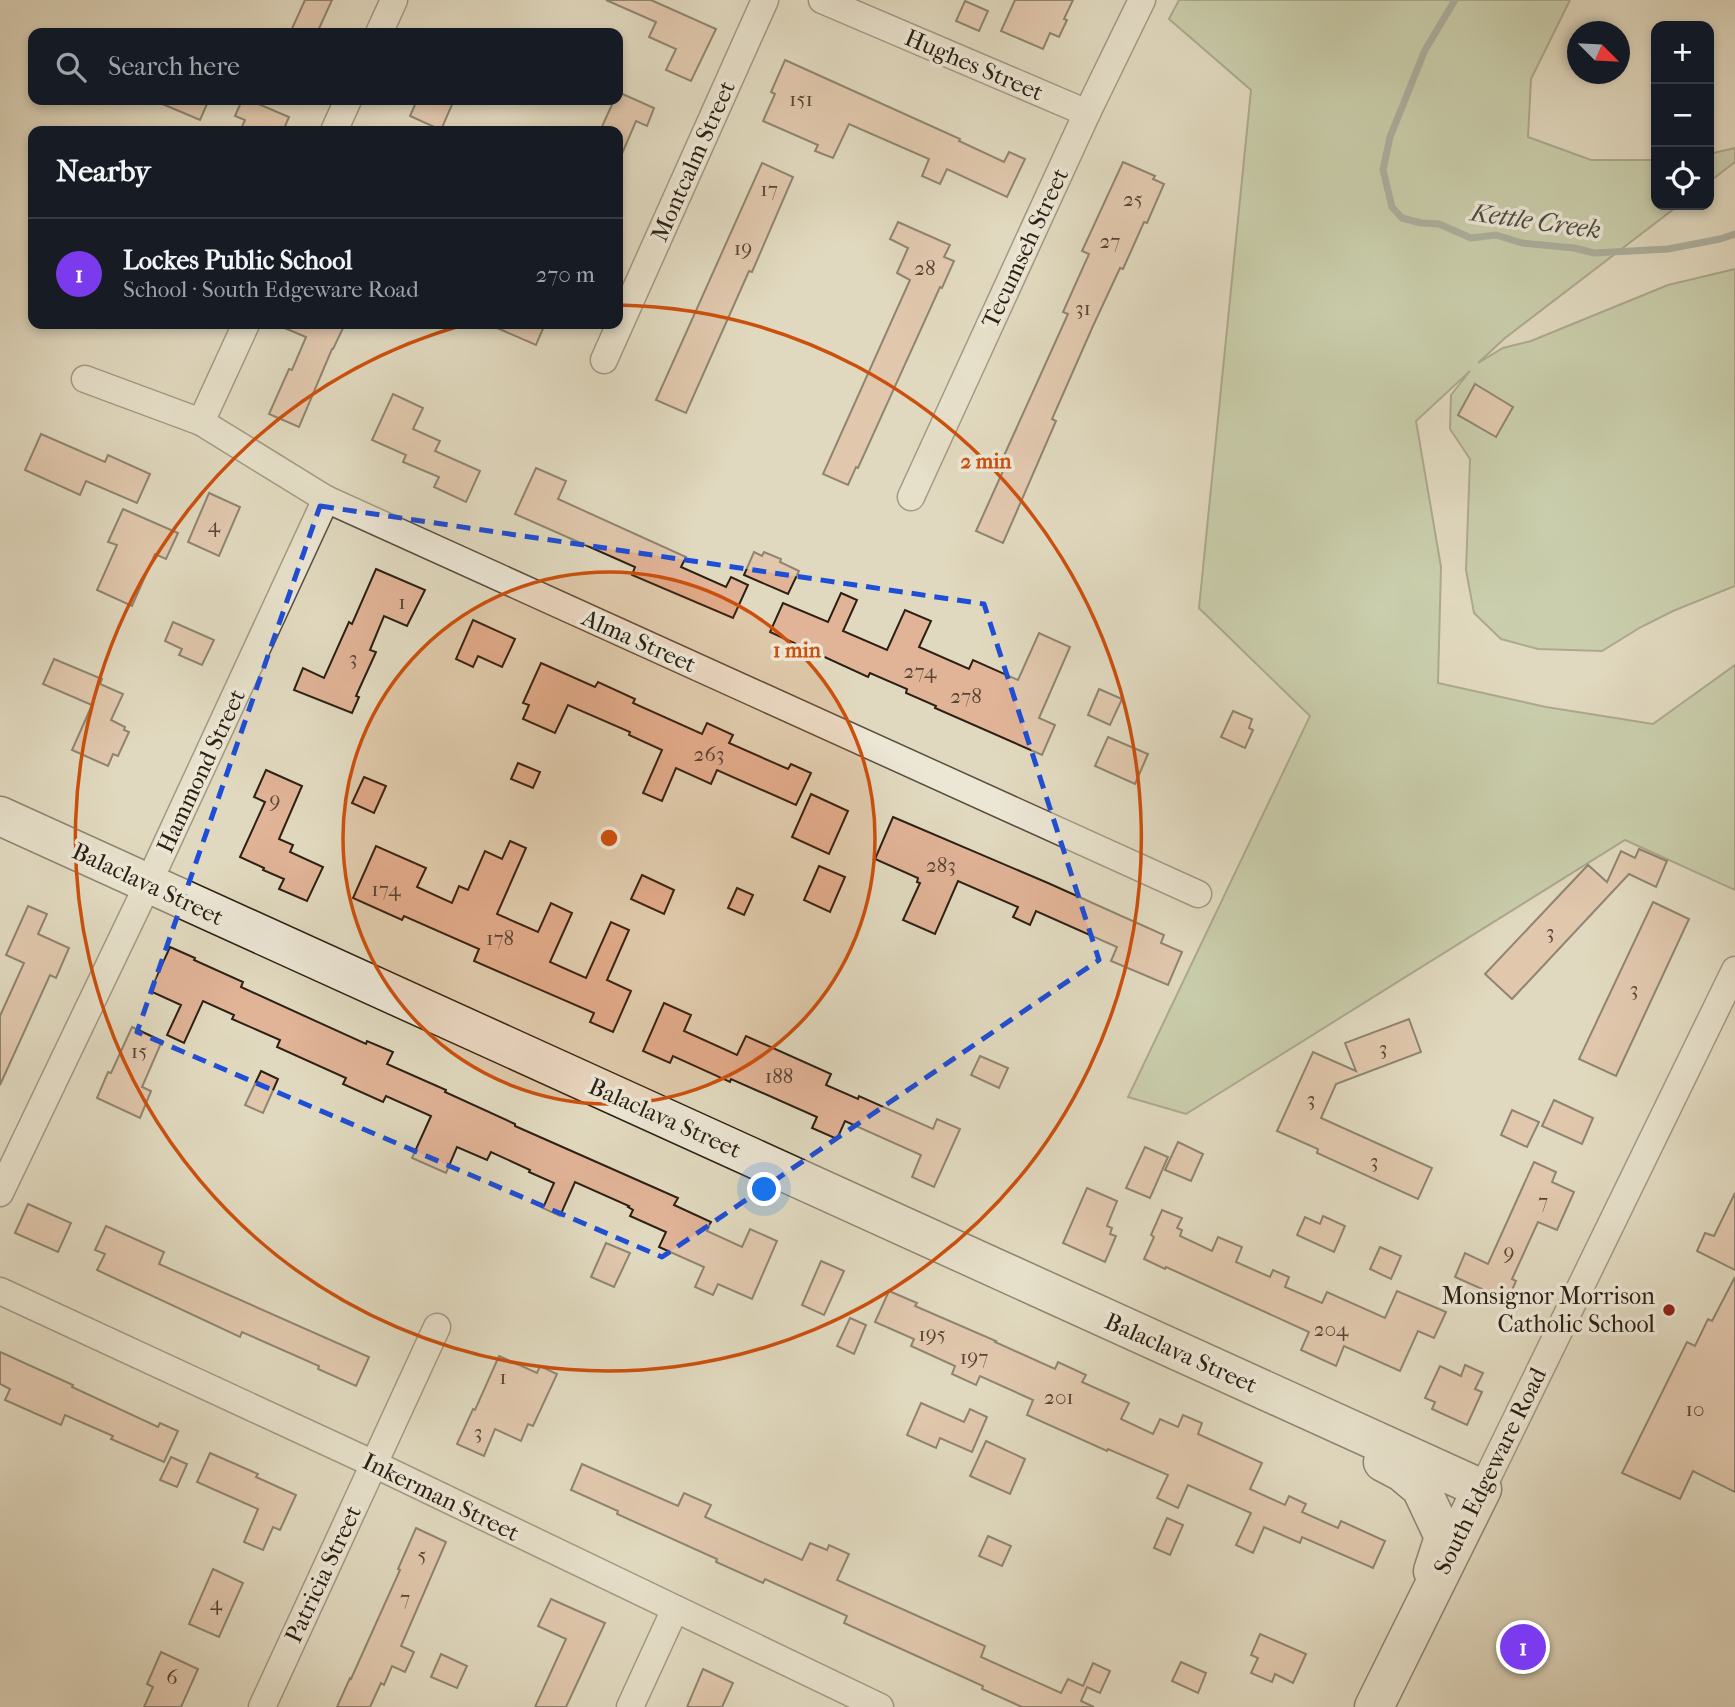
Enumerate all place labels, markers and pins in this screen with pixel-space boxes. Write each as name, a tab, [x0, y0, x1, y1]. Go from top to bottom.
centre of rings	[597, 826, 621, 850]
place label: Monsignor Morrison Catholic School	[1441, 1282, 1655, 1338]
marker: Monsignor Morrison Catholic School	[1661, 1302, 1677, 1318]
pin: 1	[1500, 1621, 1546, 1673]

